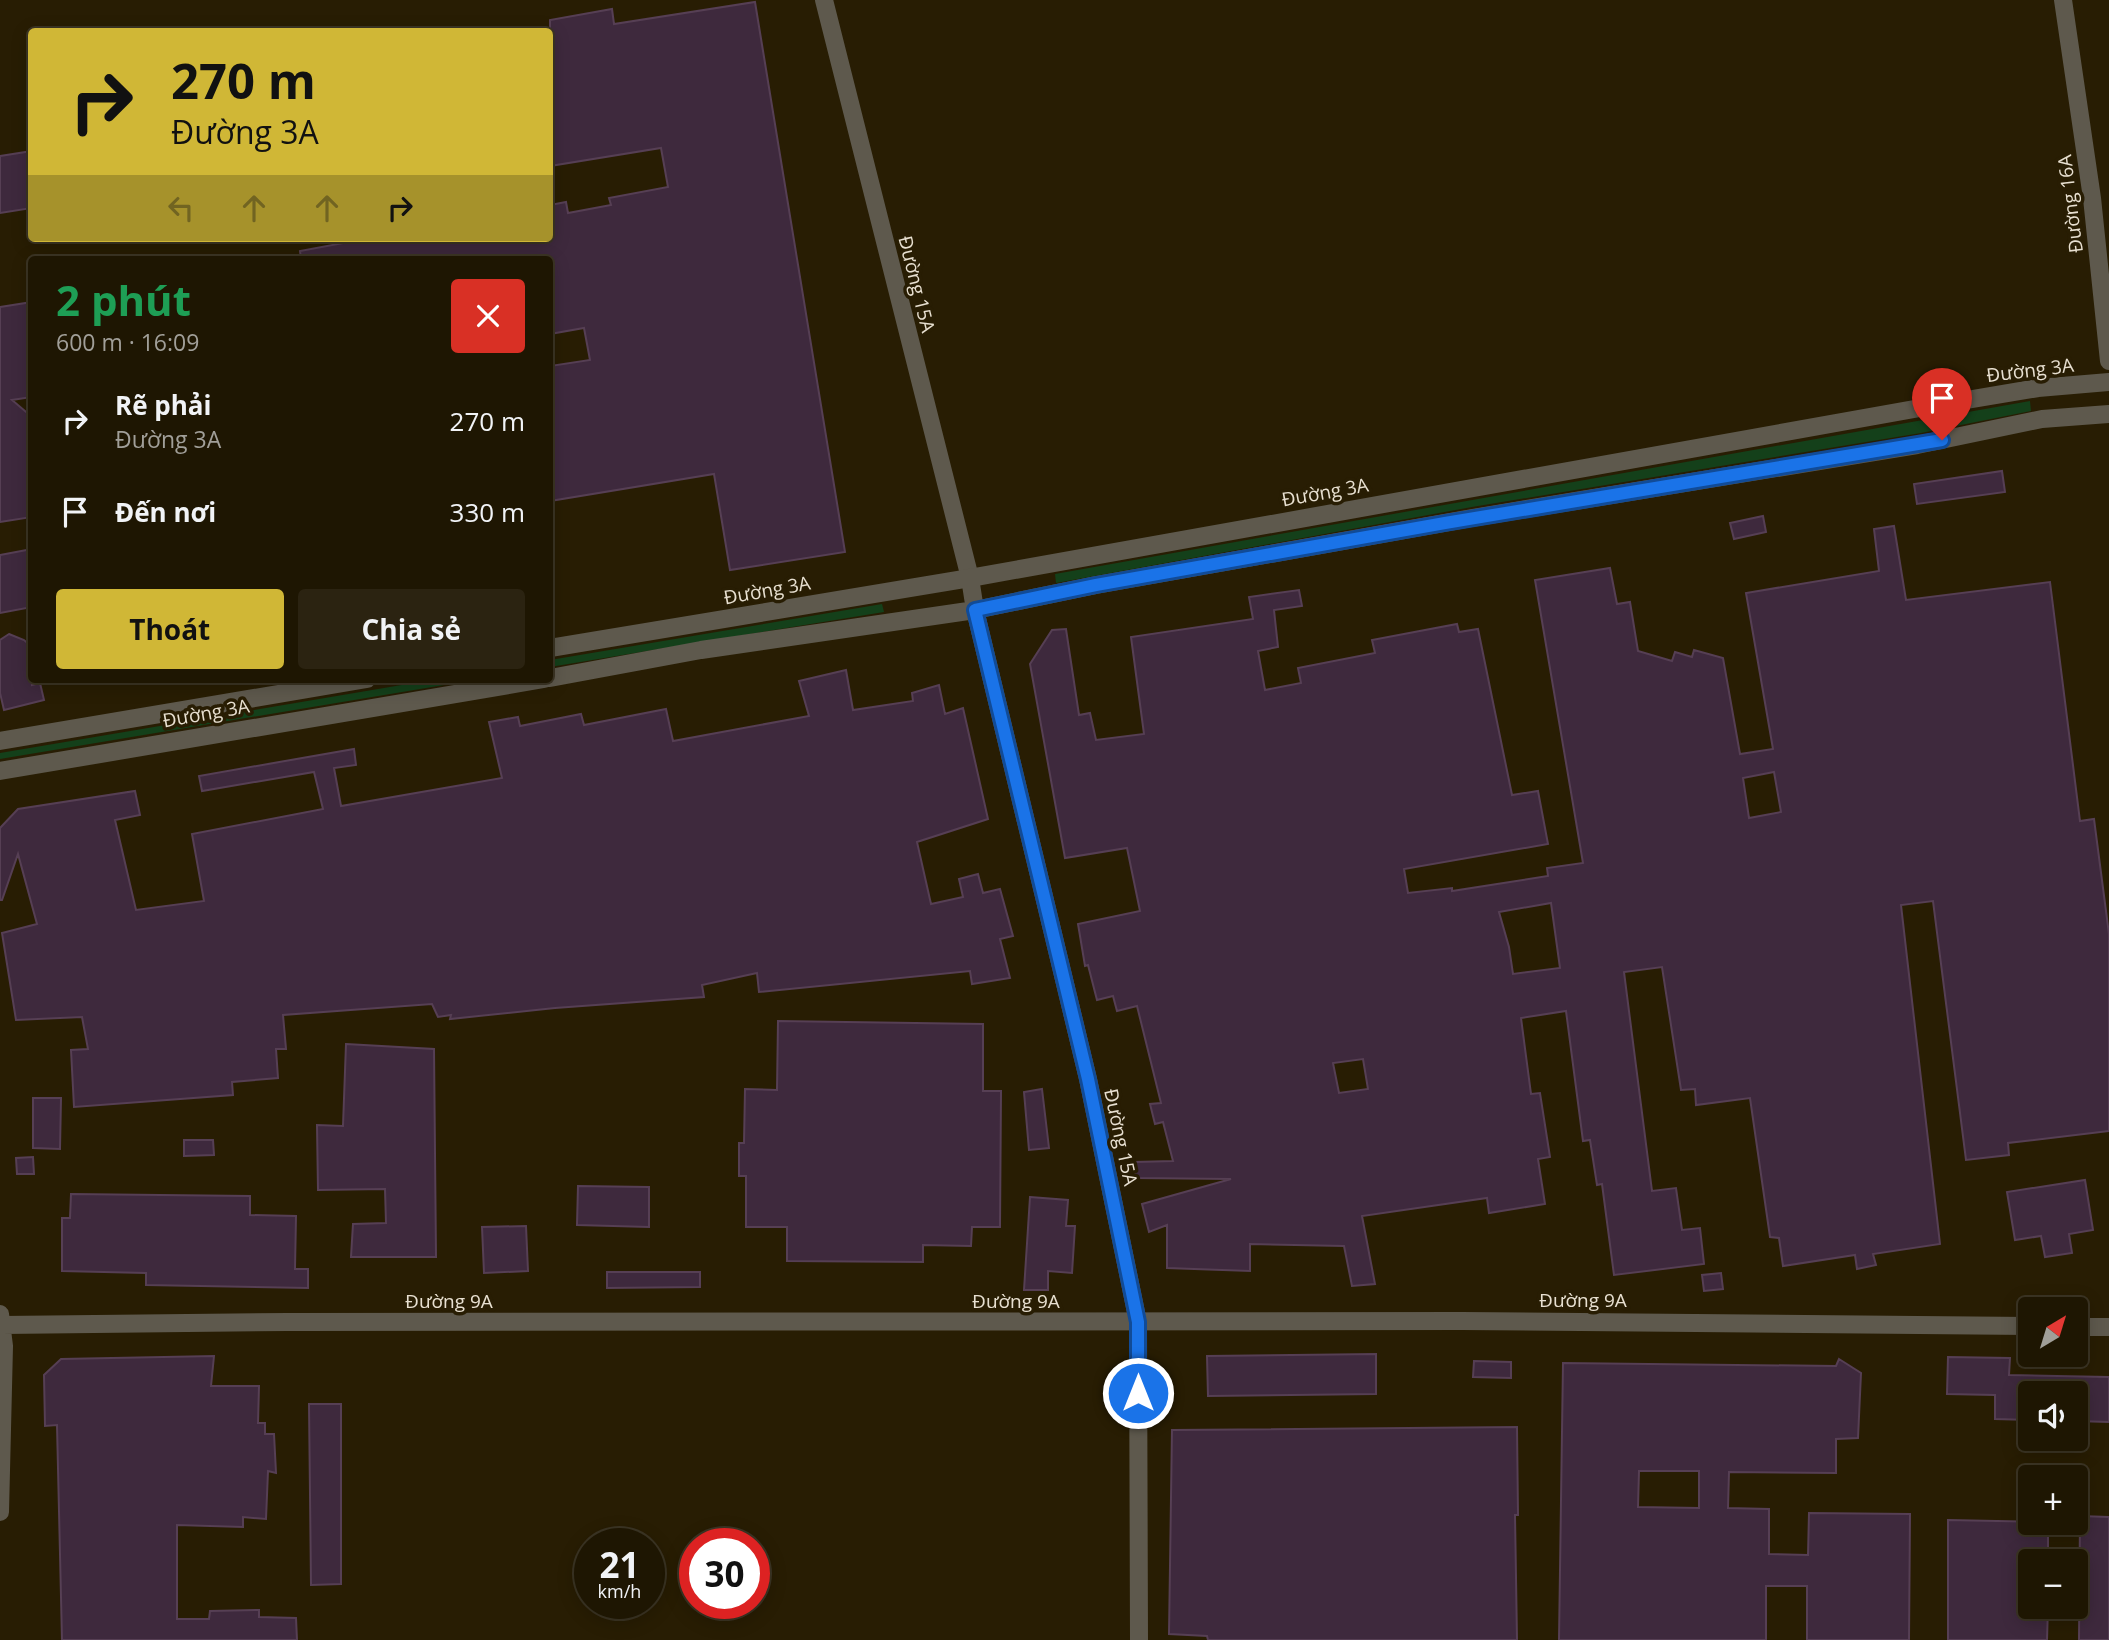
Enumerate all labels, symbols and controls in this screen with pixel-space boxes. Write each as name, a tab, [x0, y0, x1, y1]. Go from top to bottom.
text: 270 m	[171, 47, 316, 113]
icon: right	[56, 56, 147, 147]
text: Đường 3A	[171, 110, 319, 153]
street label: Đường 16A	[2051, 153, 2089, 255]
icon: left	[162, 189, 200, 227]
icon: ahead	[235, 189, 273, 227]
icon: ahead	[308, 189, 346, 227]
icon: right	[381, 189, 419, 227]
street label: Đường 15A	[892, 233, 942, 335]
text: 2 phút	[56, 271, 191, 328]
button: close	[451, 279, 525, 353]
text: 600 m · 16:09	[56, 326, 199, 358]
street label: Đường 3A	[1985, 352, 2075, 388]
pin	[1912, 368, 1972, 440]
icon: arrive	[1923, 379, 1961, 417]
text: Rẽ phải	[115, 387, 211, 423]
icon: right	[56, 402, 94, 440]
text: 270 m	[450, 403, 525, 439]
text: Đường 3A	[115, 423, 221, 455]
street label: Đường 3A	[1280, 472, 1370, 512]
icon: arrive	[56, 493, 94, 531]
text: Đến nơi	[115, 494, 216, 530]
text: 330 m	[450, 494, 525, 530]
street label: Đường 3A	[722, 570, 812, 610]
button: Thoát	[56, 589, 284, 669]
button: Chia sẻ	[298, 589, 525, 669]
street label: Đường 3A	[161, 693, 251, 733]
street label: Đường 15A	[1098, 1086, 1144, 1188]
street label: Đường 9A	[1539, 1287, 1627, 1313]
street label: Đường 9A	[405, 1288, 493, 1314]
street label: Đường 9A	[972, 1288, 1060, 1314]
north arrow	[2018, 1297, 2088, 1367]
map controls	[2018, 1297, 2088, 1619]
position arrow	[1101, 1356, 1175, 1430]
button: sound	[2018, 1381, 2088, 1451]
button: +	[2018, 1465, 2088, 1535]
speed limit sign: 30	[679, 1528, 770, 1619]
text: 21	[599, 1541, 640, 1588]
button: −	[2018, 1549, 2088, 1619]
text: km/h	[598, 1579, 641, 1603]

